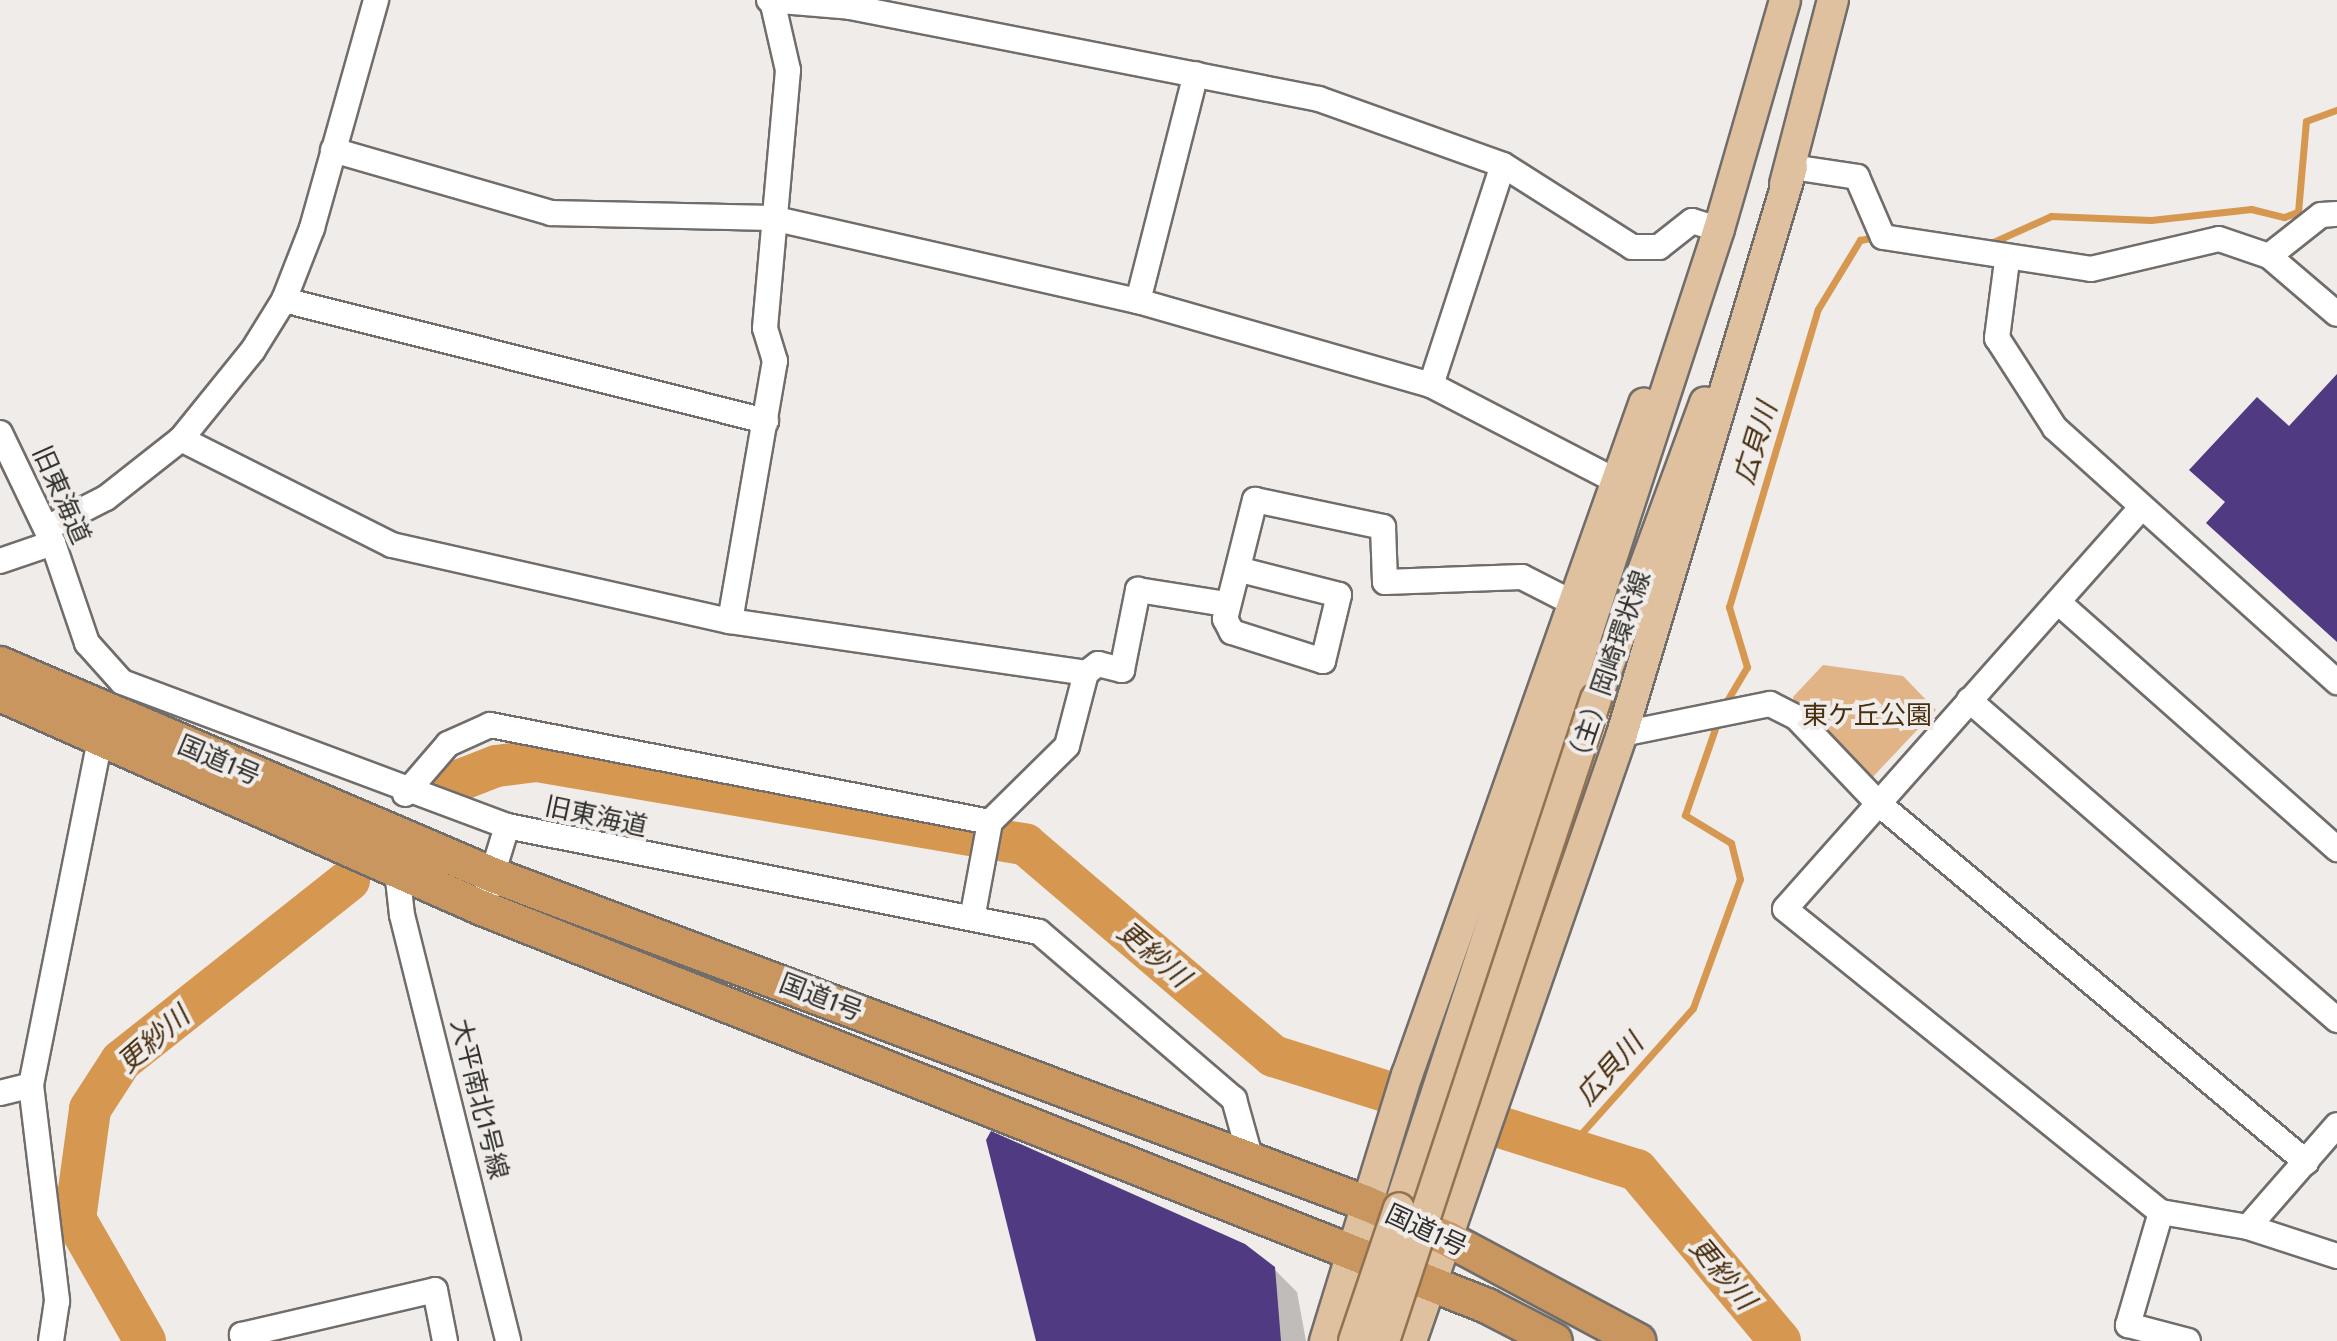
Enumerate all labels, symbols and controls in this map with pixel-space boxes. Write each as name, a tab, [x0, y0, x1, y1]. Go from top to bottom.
water label: 広貝川	[1727, 398, 1783, 488]
street label: 旧東海道	[26, 441, 96, 549]
street label: （主）岡崎環状線	[1560, 567, 1658, 773]
park label: 東ケ丘公園	[1802, 700, 1932, 732]
street label: 国道1号	[173, 730, 265, 792]
street label: 旧東海道	[542, 791, 650, 843]
water label: 更紗川	[1111, 914, 1197, 994]
street label: 国道1号	[775, 968, 867, 1028]
water label: 更紗川	[110, 999, 196, 1079]
street label: 大平南北1号線	[444, 1015, 514, 1183]
water label: 広貝川	[1568, 1027, 1650, 1111]
street label: 国道1号	[1380, 1199, 1472, 1263]
water label: 更紗川	[1683, 1230, 1763, 1316]

